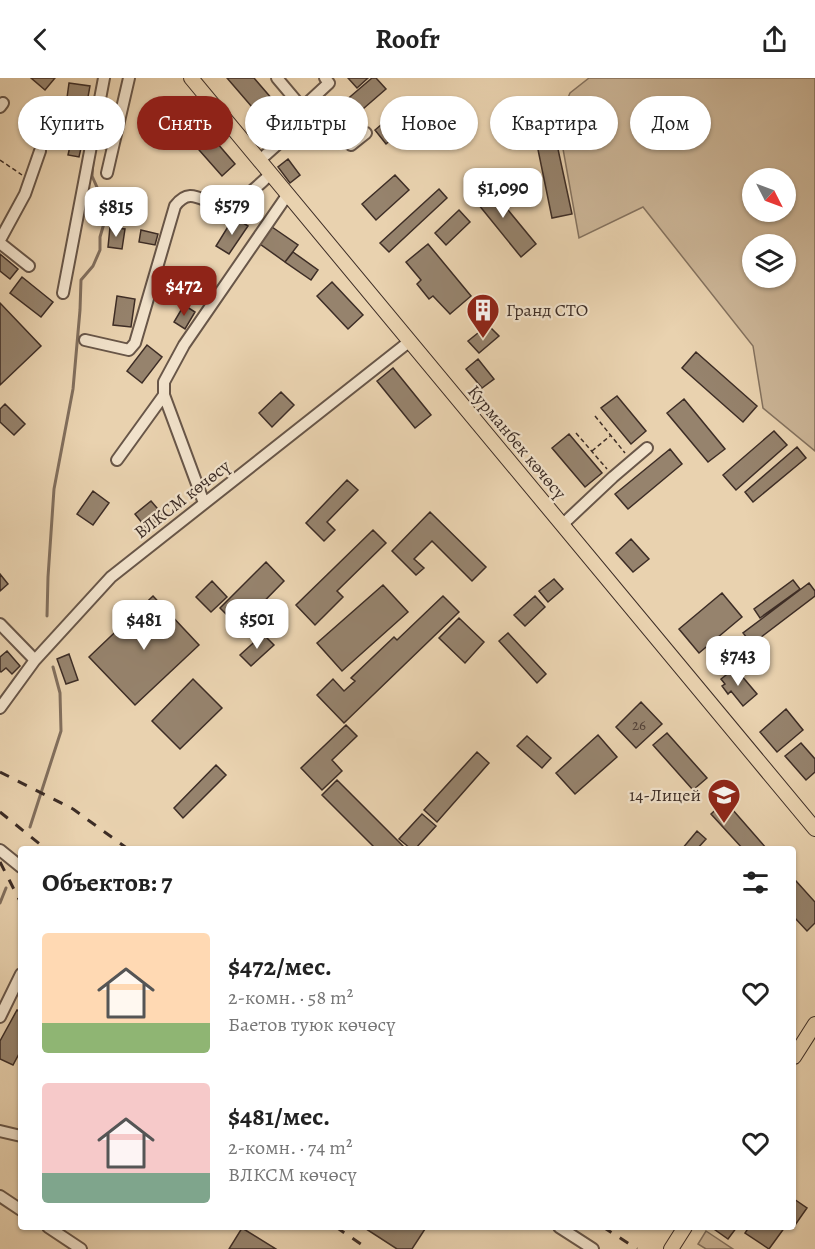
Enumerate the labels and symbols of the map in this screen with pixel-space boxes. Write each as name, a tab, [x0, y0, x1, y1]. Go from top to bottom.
pin: $1,090	[454, 168, 552, 219]
north arrow	[742, 168, 796, 222]
pin: $579	[196, 185, 268, 236]
pin: $815	[80, 187, 152, 238]
pin: $472	[148, 266, 220, 317]
building icon: Гранд СТО	[465, 292, 501, 339]
place label: Гранд СТО	[506, 298, 588, 322]
street label: Курманбек көчөсү	[462, 380, 572, 505]
street label: ВЛКСМ көчөсү	[129, 453, 236, 544]
pin: $501	[221, 599, 293, 650]
pin: $481	[108, 600, 180, 651]
pin: $743	[702, 636, 774, 687]
house number: 26	[632, 715, 646, 735]
school or university icon: 14-Лицей	[706, 777, 742, 824]
place label: 14-Лицей	[629, 783, 701, 807]

